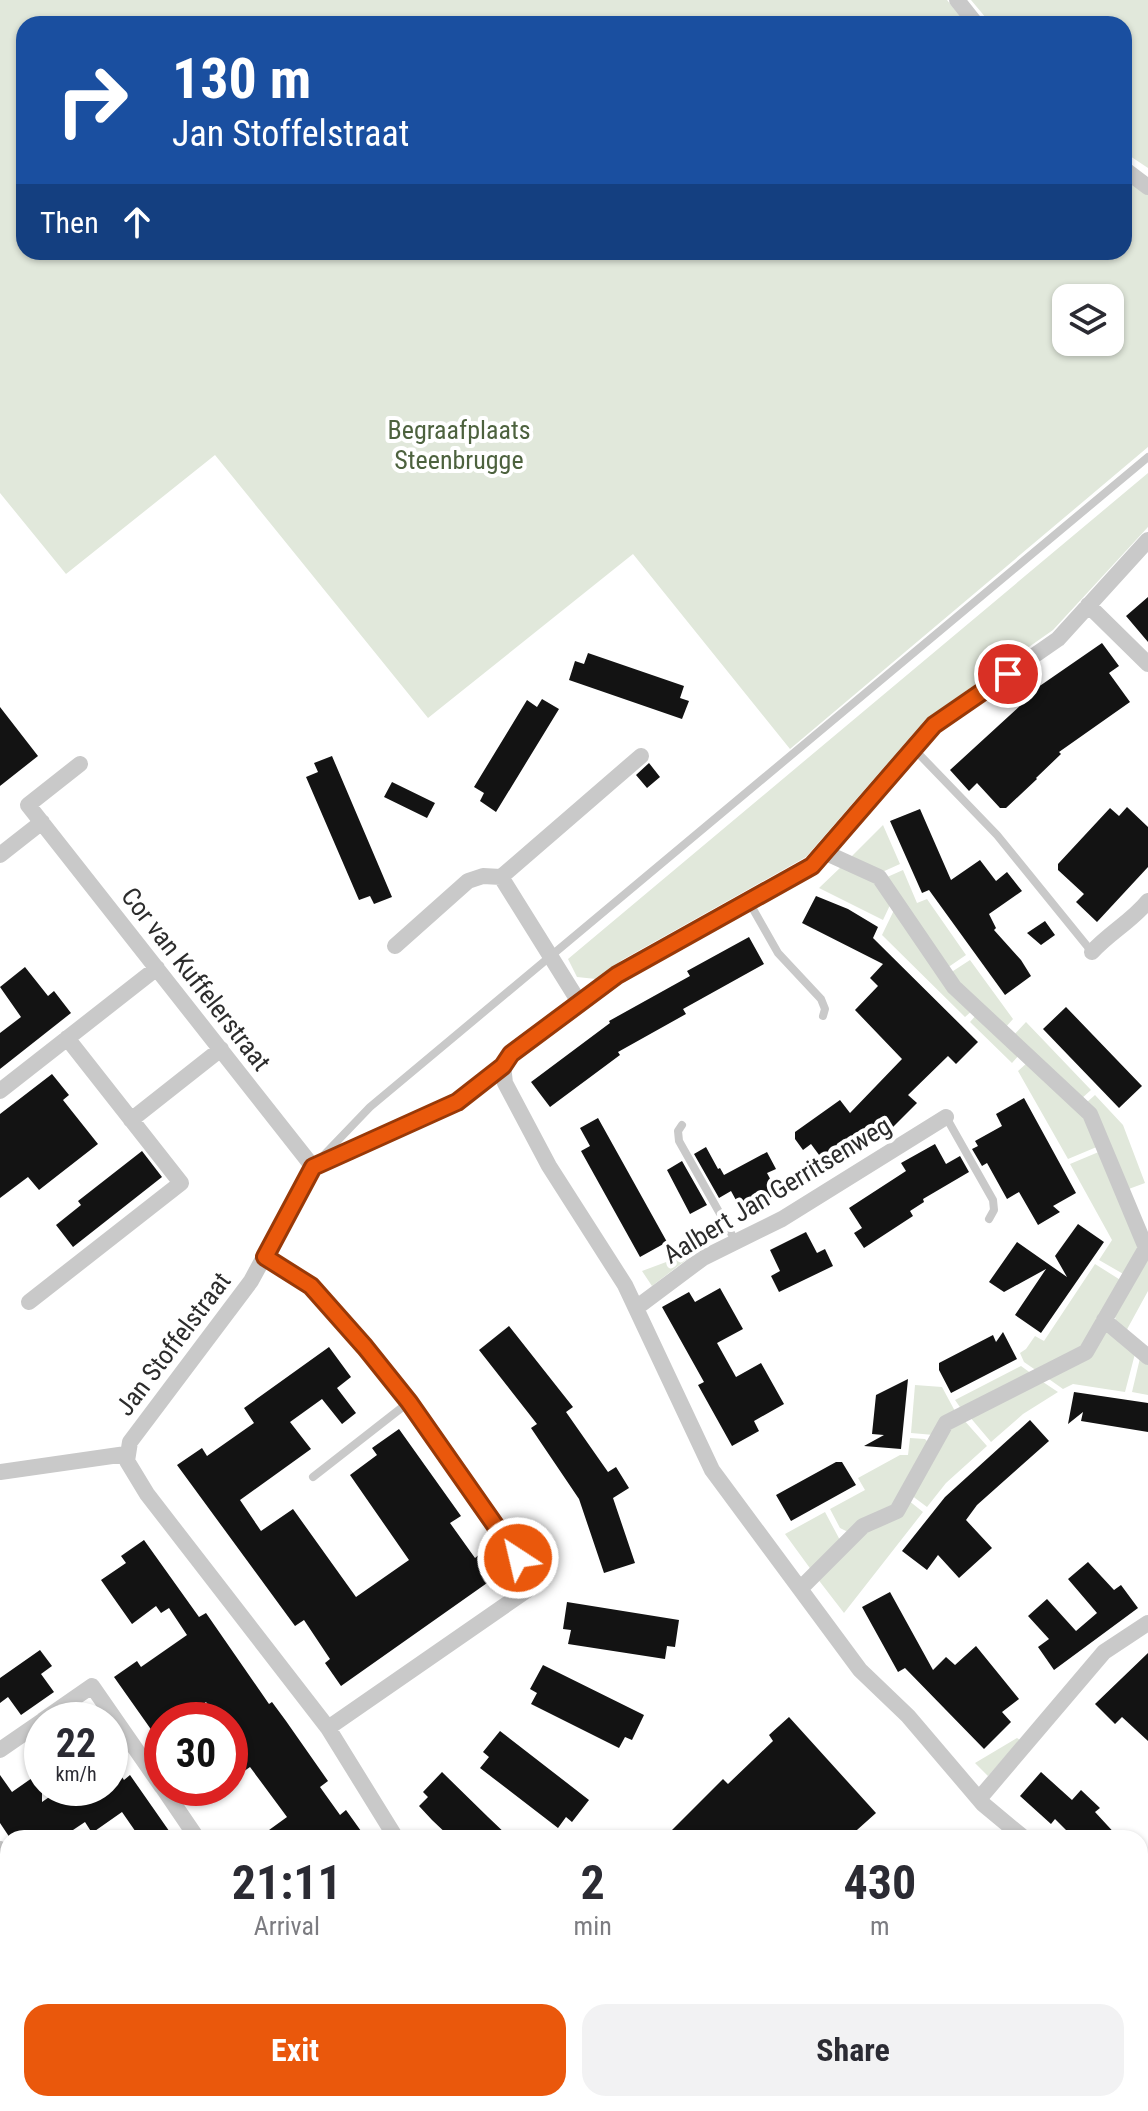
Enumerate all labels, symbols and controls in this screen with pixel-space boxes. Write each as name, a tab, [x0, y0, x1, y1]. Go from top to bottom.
text: 130 m	[172, 46, 311, 112]
icon: right	[40, 48, 144, 152]
text: Jan Stoffelstraat	[172, 113, 409, 155]
icon: ahead	[115, 200, 159, 244]
text: Then	[40, 205, 99, 240]
map controls	[1052, 284, 1124, 356]
button: layers	[1052, 284, 1124, 356]
park label: Begraafplaats Steenbrugge	[388, 415, 531, 475]
pin	[974, 640, 1042, 708]
icon: arrive	[986, 652, 1030, 696]
street label: Cor van Kuffelerstraat	[115, 881, 277, 1077]
street label: Aalbert Jan Gerritsenweg	[658, 1110, 896, 1270]
street label: Jan Stoffelstraat	[109, 1267, 237, 1421]
position arrow	[476, 1516, 560, 1600]
speed limit sign: 30	[144, 1702, 248, 1806]
text: 22	[56, 1720, 96, 1767]
text: km/h	[55, 1762, 97, 1786]
text: 21:11	[232, 1854, 342, 1911]
text: 2	[581, 1854, 605, 1911]
text: 430	[843, 1854, 916, 1911]
text: Arrival	[254, 1911, 320, 1941]
text: min	[574, 1911, 612, 1941]
text: m	[870, 1911, 890, 1941]
button: Exit	[24, 2004, 566, 2096]
button: Share	[582, 2004, 1124, 2096]

